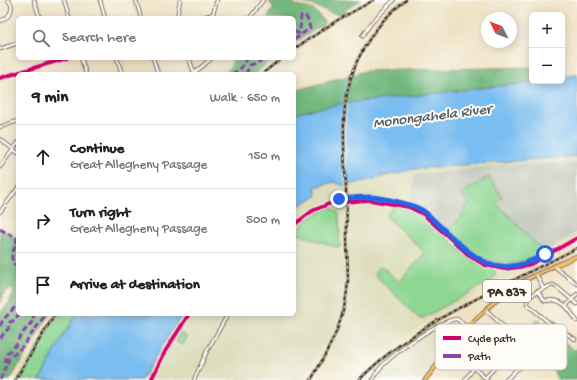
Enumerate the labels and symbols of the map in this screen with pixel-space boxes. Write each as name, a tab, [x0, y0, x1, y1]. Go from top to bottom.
north arrow	[481, 12, 517, 48]
water label: Monongahela River	[372, 100, 495, 133]
route end	[330, 190, 348, 208]
route start	[536, 245, 554, 263]
road number: PA 837	[483, 280, 531, 302]
legend	[435, 324, 567, 370]
text: Cycle path	[468, 334, 516, 346]
text: Path	[467, 352, 491, 364]

